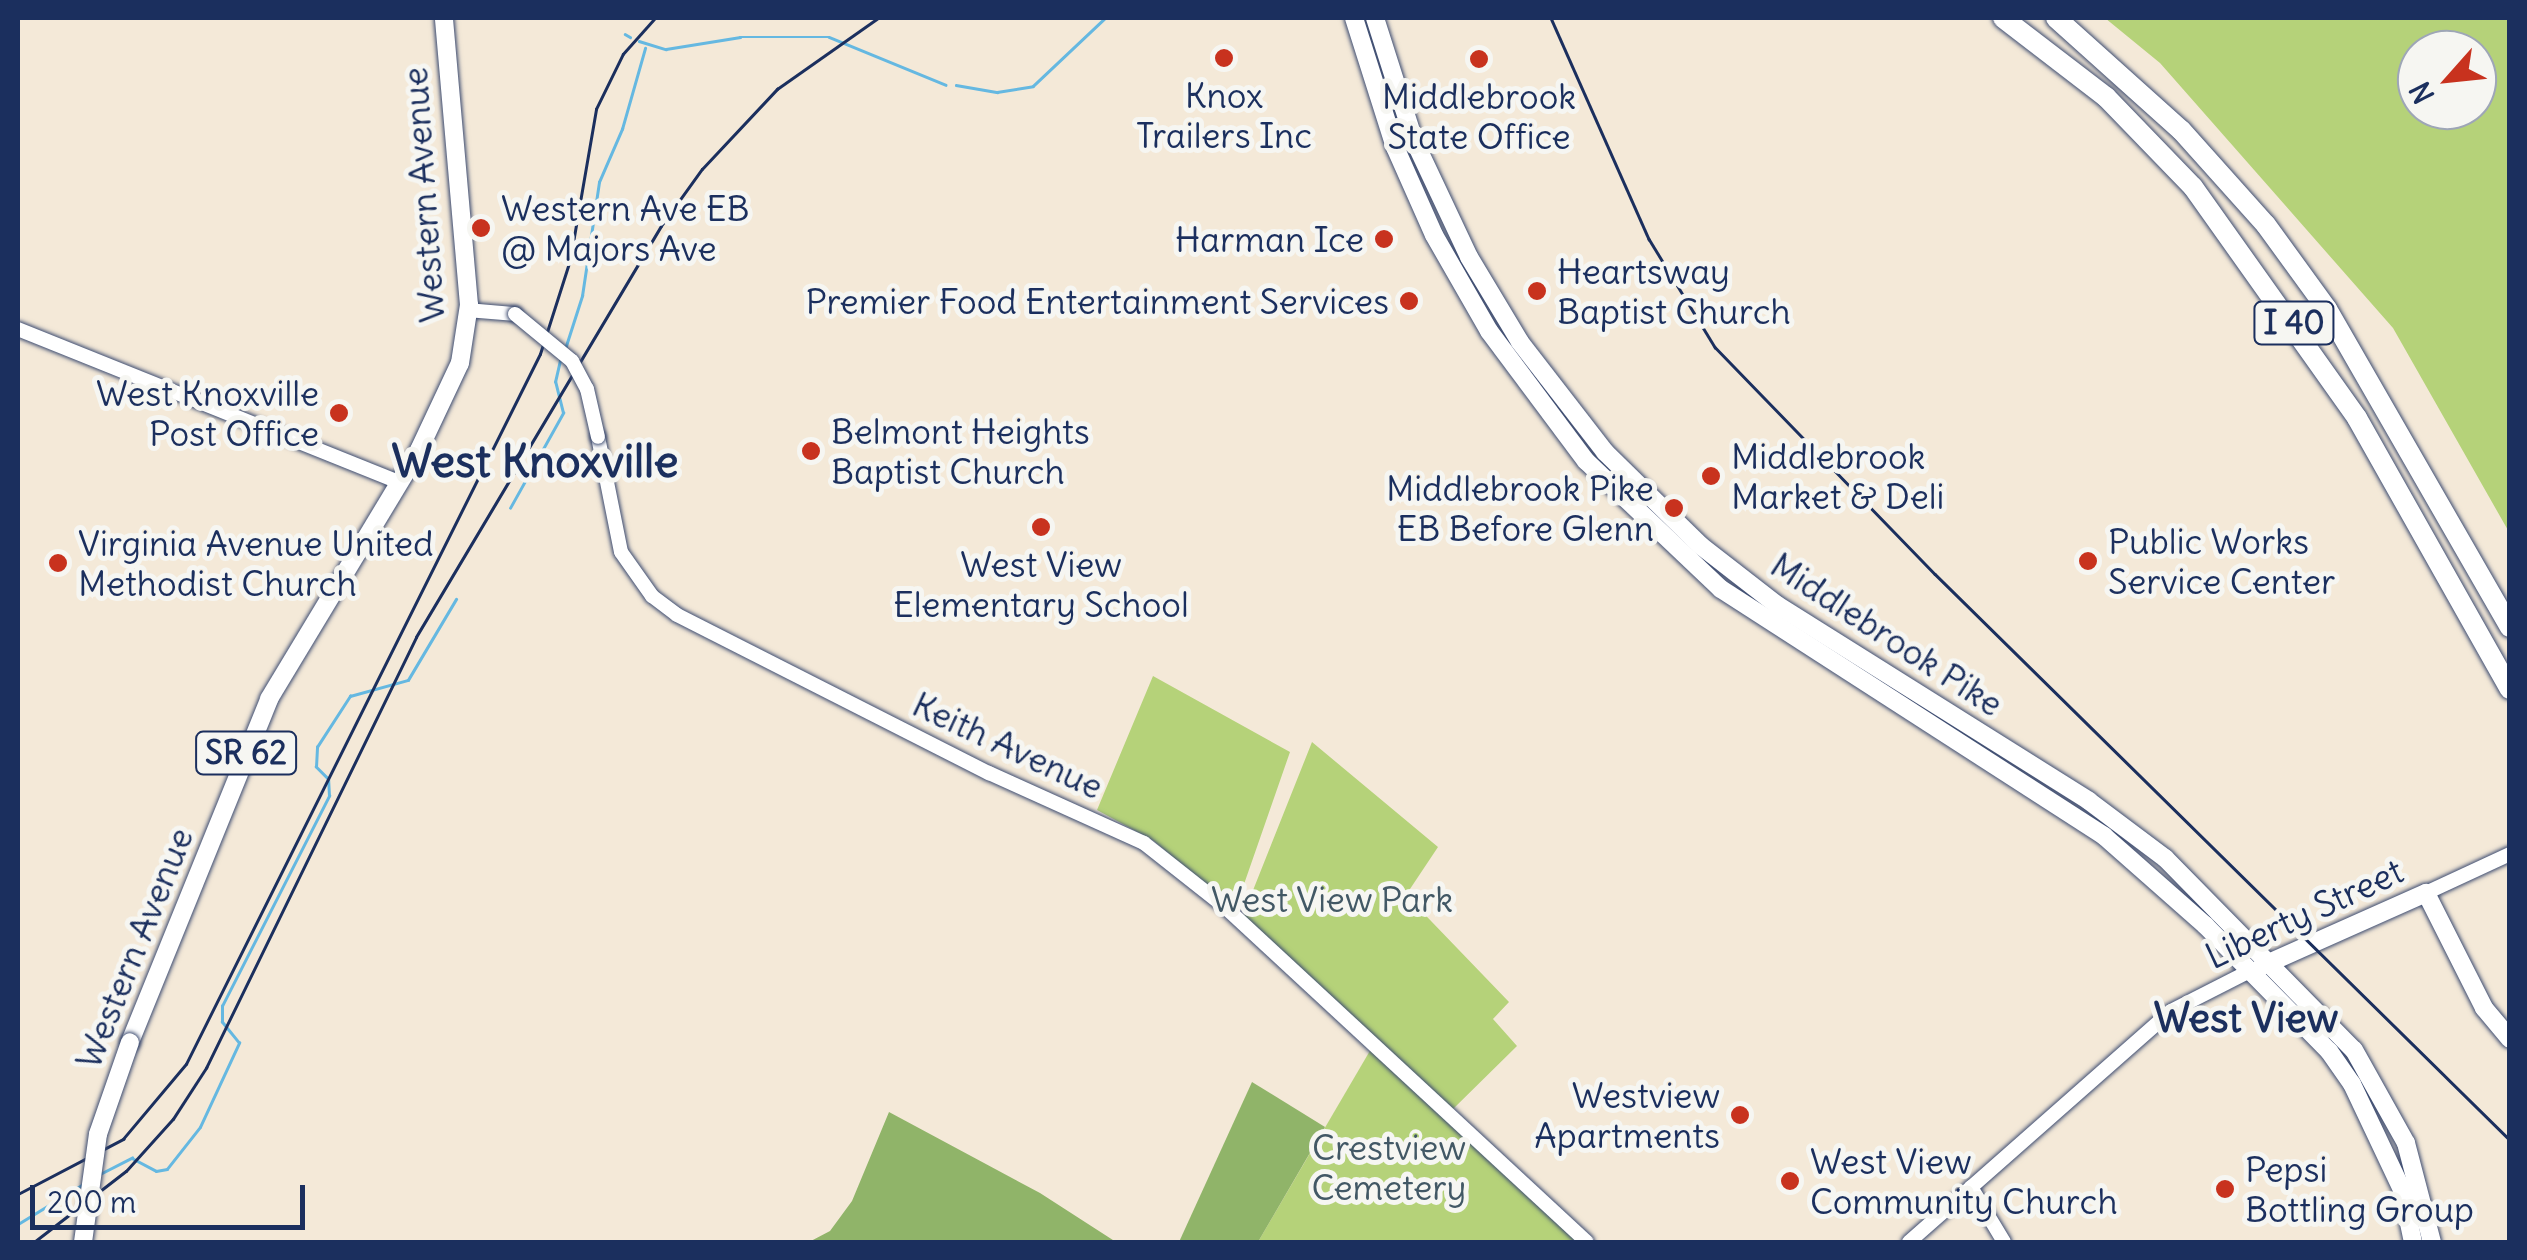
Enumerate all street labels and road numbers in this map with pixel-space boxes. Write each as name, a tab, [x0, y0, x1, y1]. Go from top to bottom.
street label: Western Avenue	[393, 66, 453, 324]
road number: I 40	[2252, 296, 2336, 350]
street label: Middlebrook Pike	[1763, 543, 2011, 725]
street label: Keith Avenue	[906, 683, 1110, 807]
road number: SR 62	[194, 726, 298, 780]
street label: Western Avenue	[67, 822, 201, 1074]
street label: Liberty Street	[2199, 849, 2409, 977]

